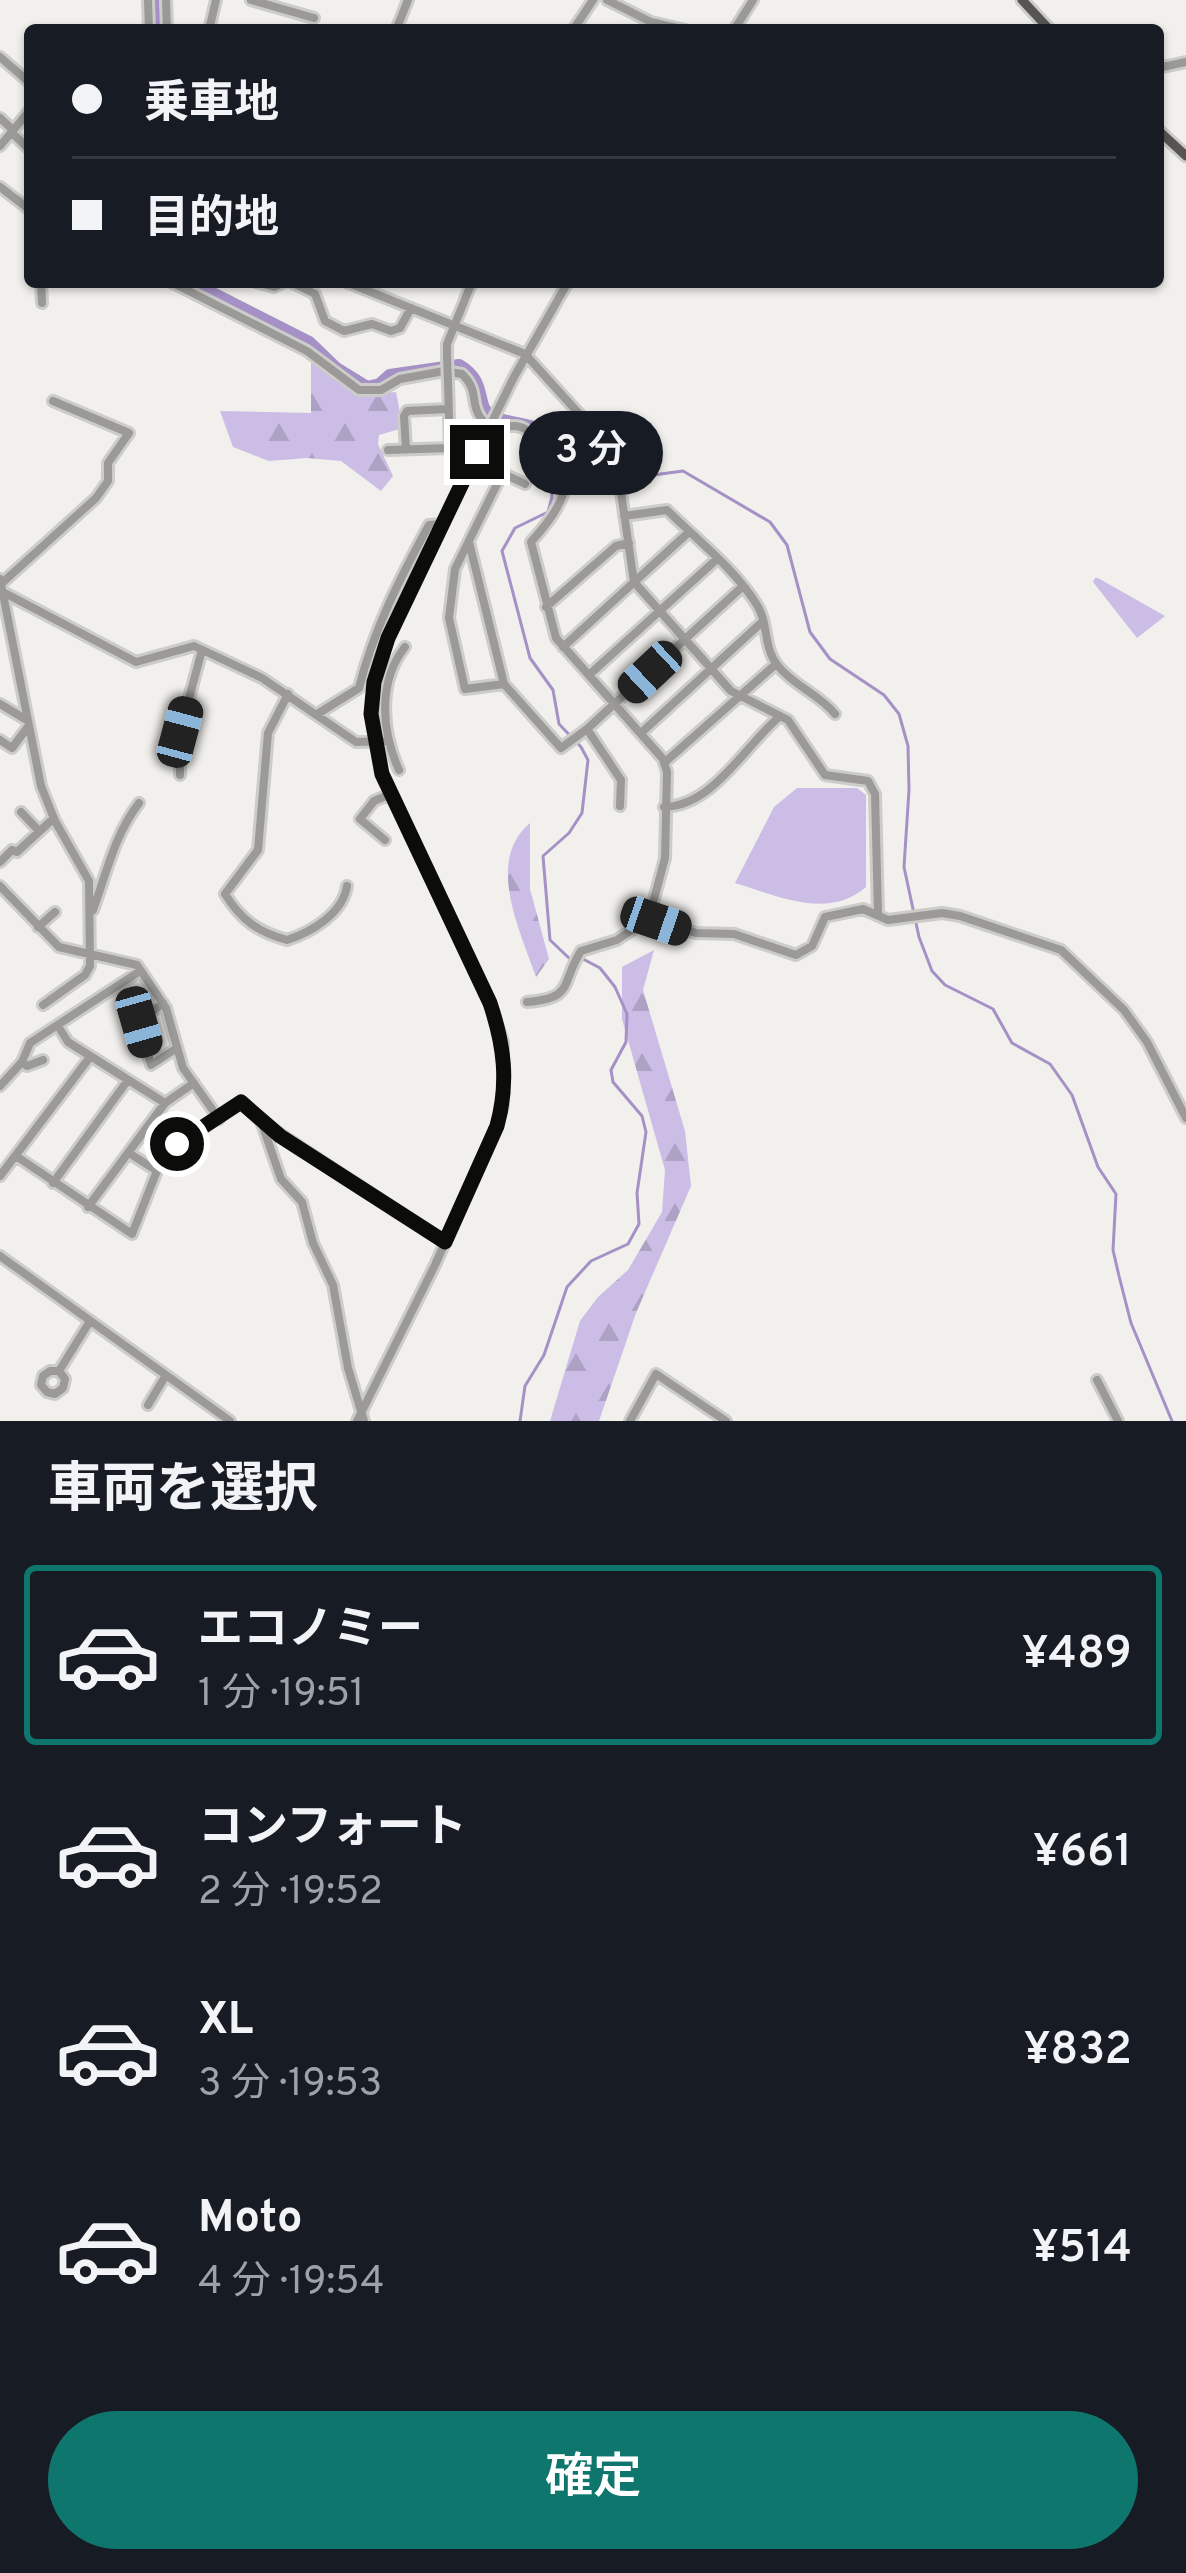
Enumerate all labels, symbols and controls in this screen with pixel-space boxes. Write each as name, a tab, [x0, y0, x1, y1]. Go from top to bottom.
text: 乗車地	[144, 77, 279, 134]
text: 目的地	[144, 192, 279, 249]
callout: 3 分	[519, 410, 663, 494]
route end	[450, 425, 504, 479]
text: 3 分	[555, 428, 627, 477]
car	[611, 634, 689, 710]
car	[153, 693, 207, 771]
car	[616, 892, 696, 950]
car	[112, 982, 166, 1062]
route start	[150, 1117, 204, 1171]
text: 車両を選択	[48, 1458, 318, 1527]
icon: car	[54, 1601, 162, 1709]
text: エコノミー	[198, 1603, 423, 1660]
text: ¥489	[1022, 1627, 1132, 1684]
text: 1 分 · 19:51	[198, 1671, 364, 1720]
icon: car	[54, 1799, 162, 1907]
text: コンフォート	[198, 1801, 467, 1858]
text: ¥661	[1033, 1825, 1132, 1882]
text: 2 分 · 19:52	[198, 1869, 383, 1918]
text: XL	[198, 1993, 253, 2050]
icon: car	[54, 1997, 162, 2105]
text: ¥832	[1024, 2023, 1132, 2080]
text: 3 分 · 19:53	[198, 2061, 382, 2110]
text: Moto	[198, 2191, 302, 2248]
icon: car	[54, 2195, 162, 2303]
text: ¥514	[1032, 2221, 1132, 2278]
text: 4 分 · 19:54	[198, 2259, 385, 2308]
button: 確定	[48, 2411, 1138, 2549]

